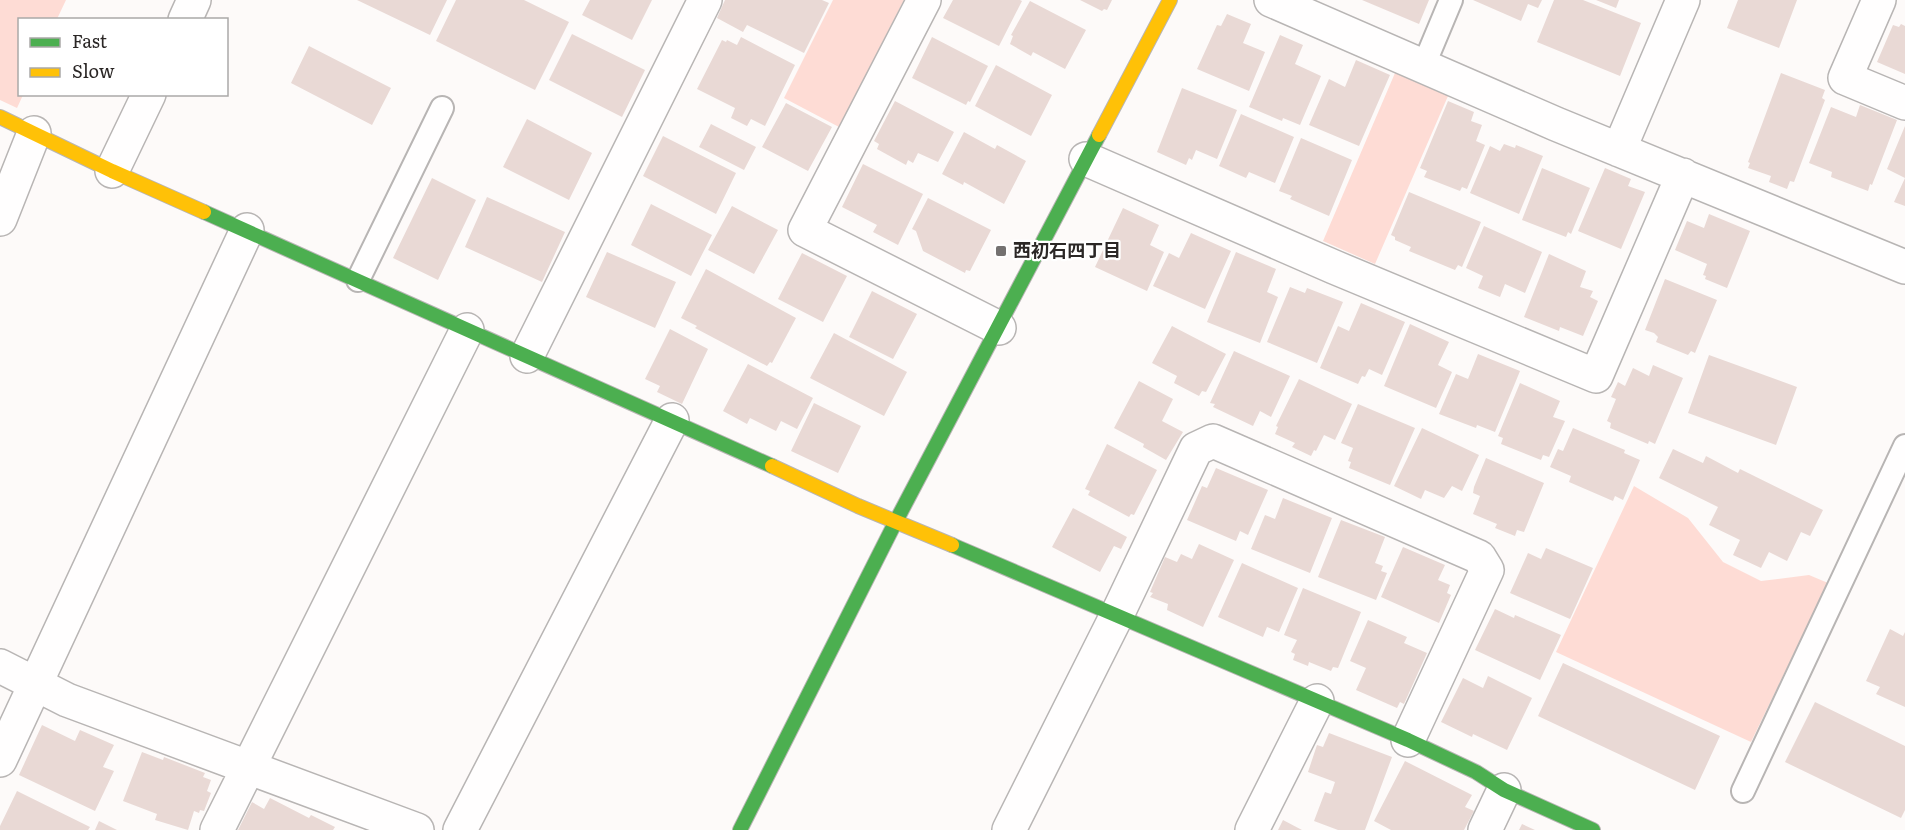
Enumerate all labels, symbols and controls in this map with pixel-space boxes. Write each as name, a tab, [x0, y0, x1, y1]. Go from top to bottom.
legend	[18, 18, 228, 96]
text: Fast	[72, 27, 108, 54]
text: Slow	[72, 57, 115, 84]
place label: 西初石四丁目	[1013, 236, 1121, 263]
marker: 西初石四丁目	[994, 244, 1008, 258]

